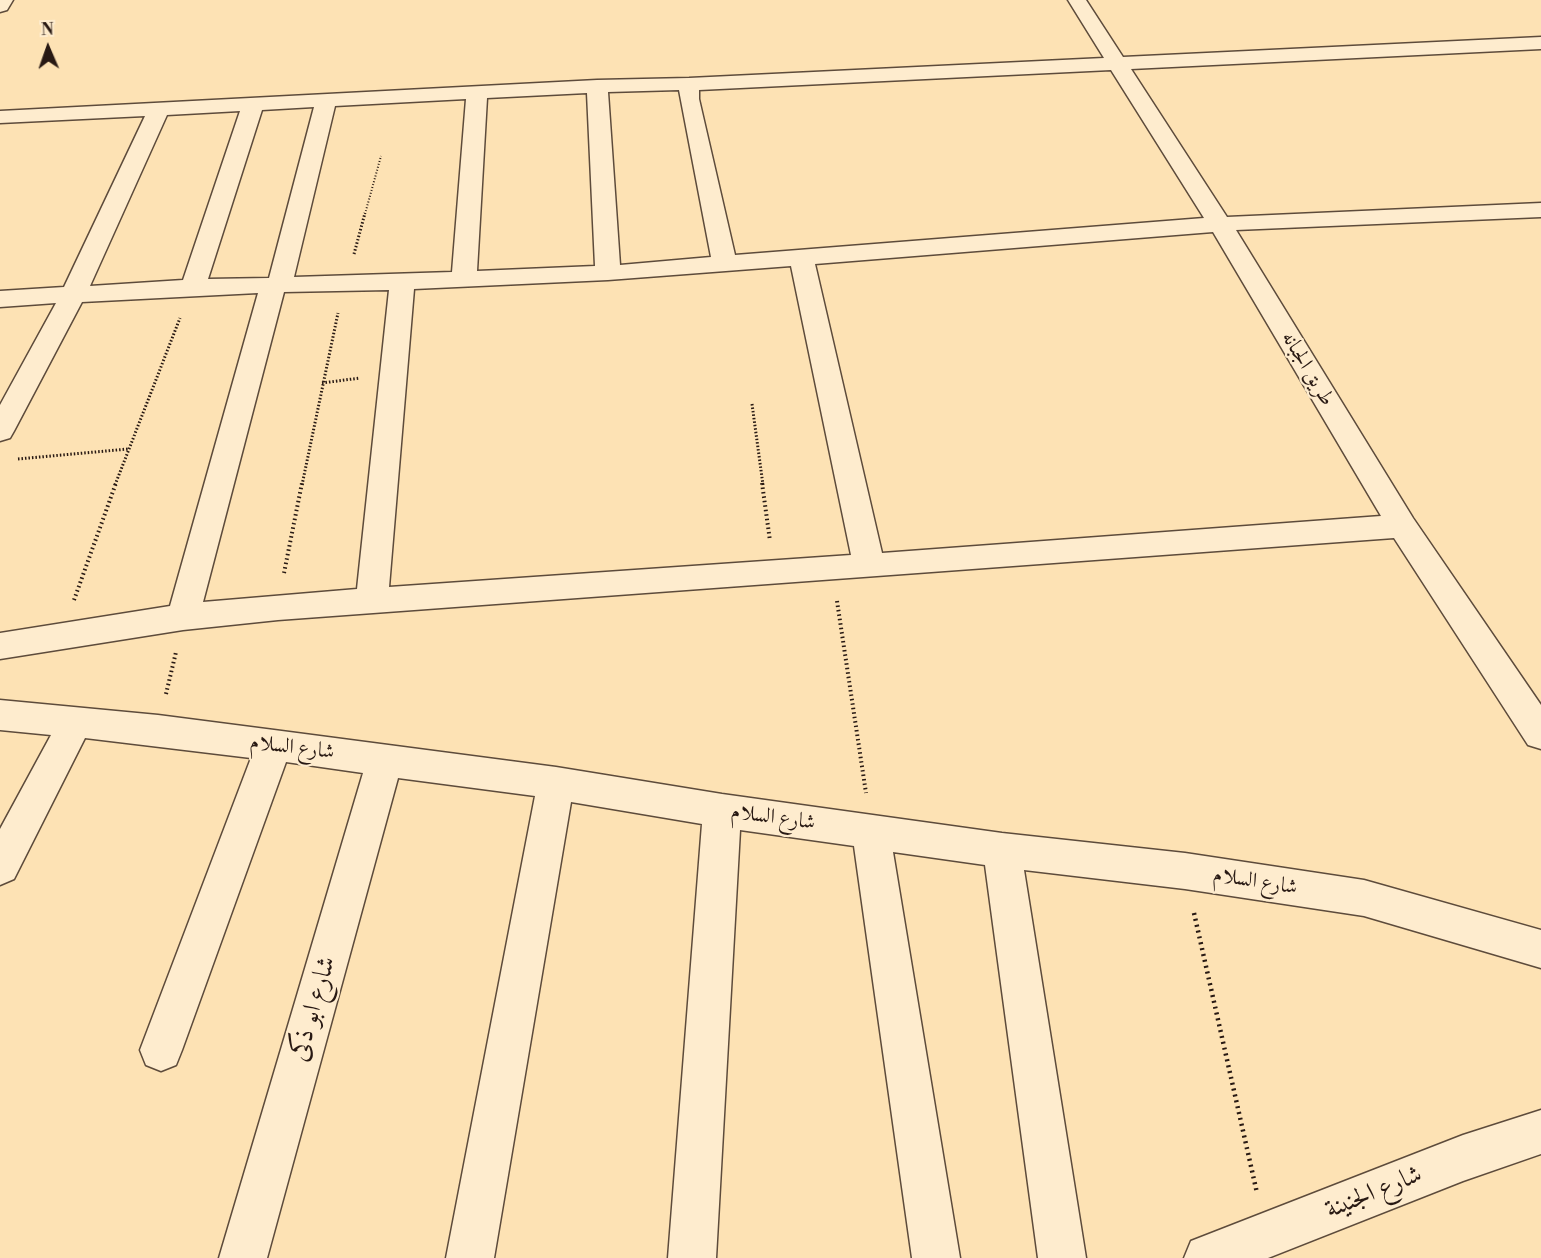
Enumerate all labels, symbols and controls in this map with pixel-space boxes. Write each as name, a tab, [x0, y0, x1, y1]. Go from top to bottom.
north arrow	[18, 18, 78, 78]
text: N	[41, 20, 54, 40]
street label: طريق الجبانه	[1275, 327, 1339, 411]
street label: شارع السلام	[248, 730, 336, 766]
street label: شارع السلام	[729, 800, 817, 836]
street label: شارع السلام	[1211, 863, 1299, 901]
street label: شارع ابو ذكى	[284, 953, 344, 1065]
street label: شارع الجنينة	[1321, 1160, 1427, 1226]

